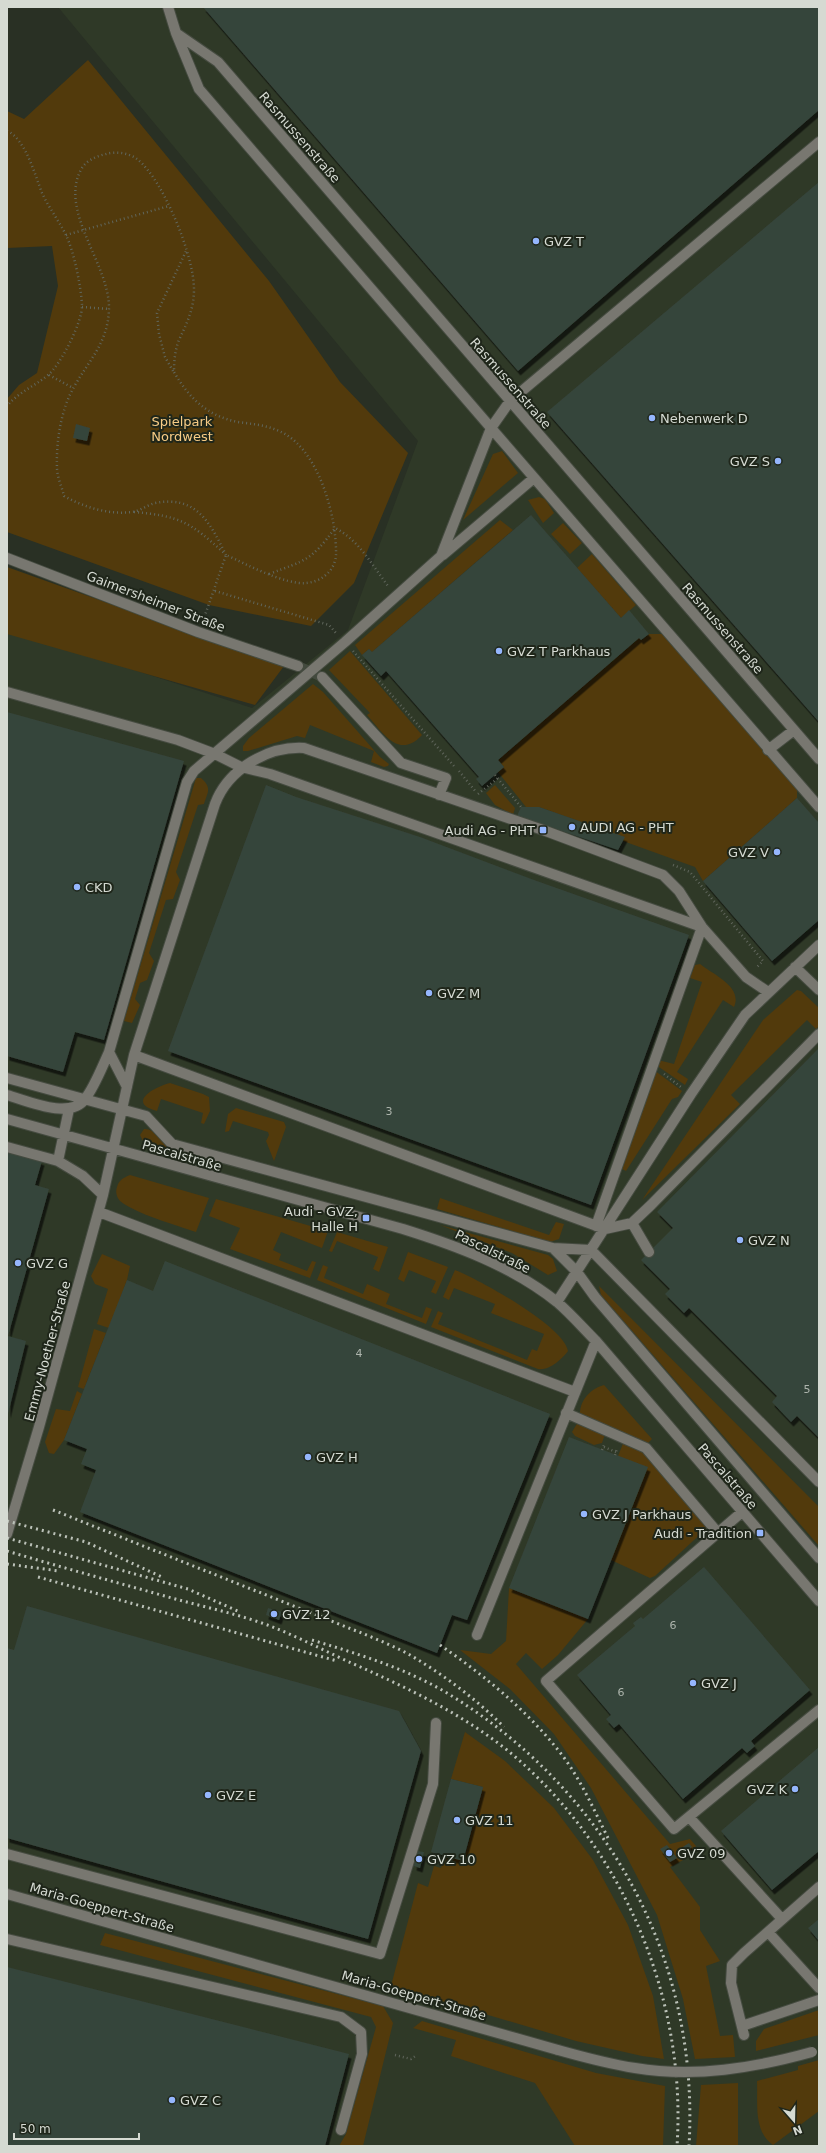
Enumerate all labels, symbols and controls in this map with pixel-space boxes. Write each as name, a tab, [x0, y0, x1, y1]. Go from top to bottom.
street label: Rasmussenstraße	[256, 89, 343, 186]
place label: GVZ T	[544, 234, 584, 249]
marker: GVZ T	[531, 236, 541, 246]
street label: Rasmussenstraße	[467, 335, 554, 432]
place label: Nebenwerk D	[660, 411, 748, 426]
marker: Nebenwerk D	[647, 413, 657, 423]
park label: Spielpark Nordwest	[151, 414, 213, 444]
place label: GVZ S	[730, 454, 770, 469]
marker: GVZ S	[773, 456, 783, 466]
street label: Gaimersheimer Straße	[84, 568, 227, 635]
street label: Rasmussenstraße	[679, 580, 766, 677]
place label: GVZ T Parkhaus	[507, 644, 611, 659]
marker: GVZ T Parkhaus	[494, 646, 504, 656]
place label: AUDI AG - PHT	[580, 820, 674, 835]
marker: AUDI AG - PHT	[567, 822, 577, 832]
place label: Audi AG - PHT	[445, 823, 535, 838]
marker: Audi AG - PHT	[538, 825, 548, 835]
place label: GVZ V	[728, 845, 769, 860]
marker: GVZ V	[772, 847, 782, 857]
place label: CKD	[85, 880, 113, 895]
marker: CKD	[72, 882, 82, 892]
place label: GVZ M	[437, 986, 480, 1001]
marker: GVZ M	[424, 988, 434, 998]
house number: 3	[386, 1105, 393, 1118]
street label: Pascalstraße	[140, 1137, 223, 1174]
place label: Audi - GVZ, Halle H	[284, 1204, 358, 1234]
marker: Audi - GVZ, Halle H	[361, 1213, 371, 1223]
street label: Pascalstraße	[453, 1227, 533, 1276]
place label: GVZ N	[748, 1233, 790, 1248]
marker: GVZ N	[735, 1235, 745, 1245]
place label: GVZ G	[26, 1256, 68, 1271]
marker: GVZ G	[13, 1258, 23, 1268]
street label: Emmy-Noether-Straße	[22, 1279, 73, 1423]
house number: 4	[356, 1347, 363, 1360]
house number: 5	[804, 1383, 811, 1396]
street label: Pascalstraße	[695, 1440, 760, 1512]
place label: GVZ H	[316, 1450, 358, 1465]
marker: GVZ H	[303, 1452, 313, 1462]
place label: GVZ J Parkhaus	[592, 1507, 692, 1522]
marker: GVZ J Parkhaus	[579, 1509, 589, 1519]
place label: Audi - Tradition	[654, 1526, 752, 1541]
marker: Audi - Tradition	[755, 1528, 765, 1538]
place label: GVZ 12	[282, 1607, 331, 1622]
marker: GVZ 12	[269, 1609, 279, 1619]
house number: 6	[670, 1619, 677, 1632]
place label: GVZ J	[701, 1676, 737, 1691]
marker: GVZ J	[688, 1678, 698, 1688]
house number: 6	[618, 1686, 625, 1699]
place label: GVZ K	[746, 1782, 787, 1797]
marker: GVZ K	[790, 1784, 800, 1794]
place label: GVZ E	[216, 1788, 256, 1803]
marker: GVZ E	[203, 1790, 213, 1800]
place label: GVZ 11	[465, 1813, 514, 1828]
marker: GVZ 11	[452, 1815, 462, 1825]
place label: GVZ 09	[677, 1846, 726, 1861]
marker: GVZ 09	[664, 1848, 674, 1858]
place label: GVZ 10	[427, 1852, 476, 1867]
marker: GVZ 10	[414, 1854, 424, 1864]
street label: Maria-Goeppert-Straße	[28, 1880, 176, 1935]
street label: Maria-Goeppert-Straße	[340, 1968, 488, 2023]
place label: GVZ C	[180, 2093, 221, 2108]
marker: GVZ C	[167, 2095, 177, 2105]
north arrow	[774, 2101, 814, 2141]
scale bar	[14, 2115, 139, 2141]
text: 50 m	[20, 2122, 51, 2136]
text: N	[791, 2122, 804, 2138]

